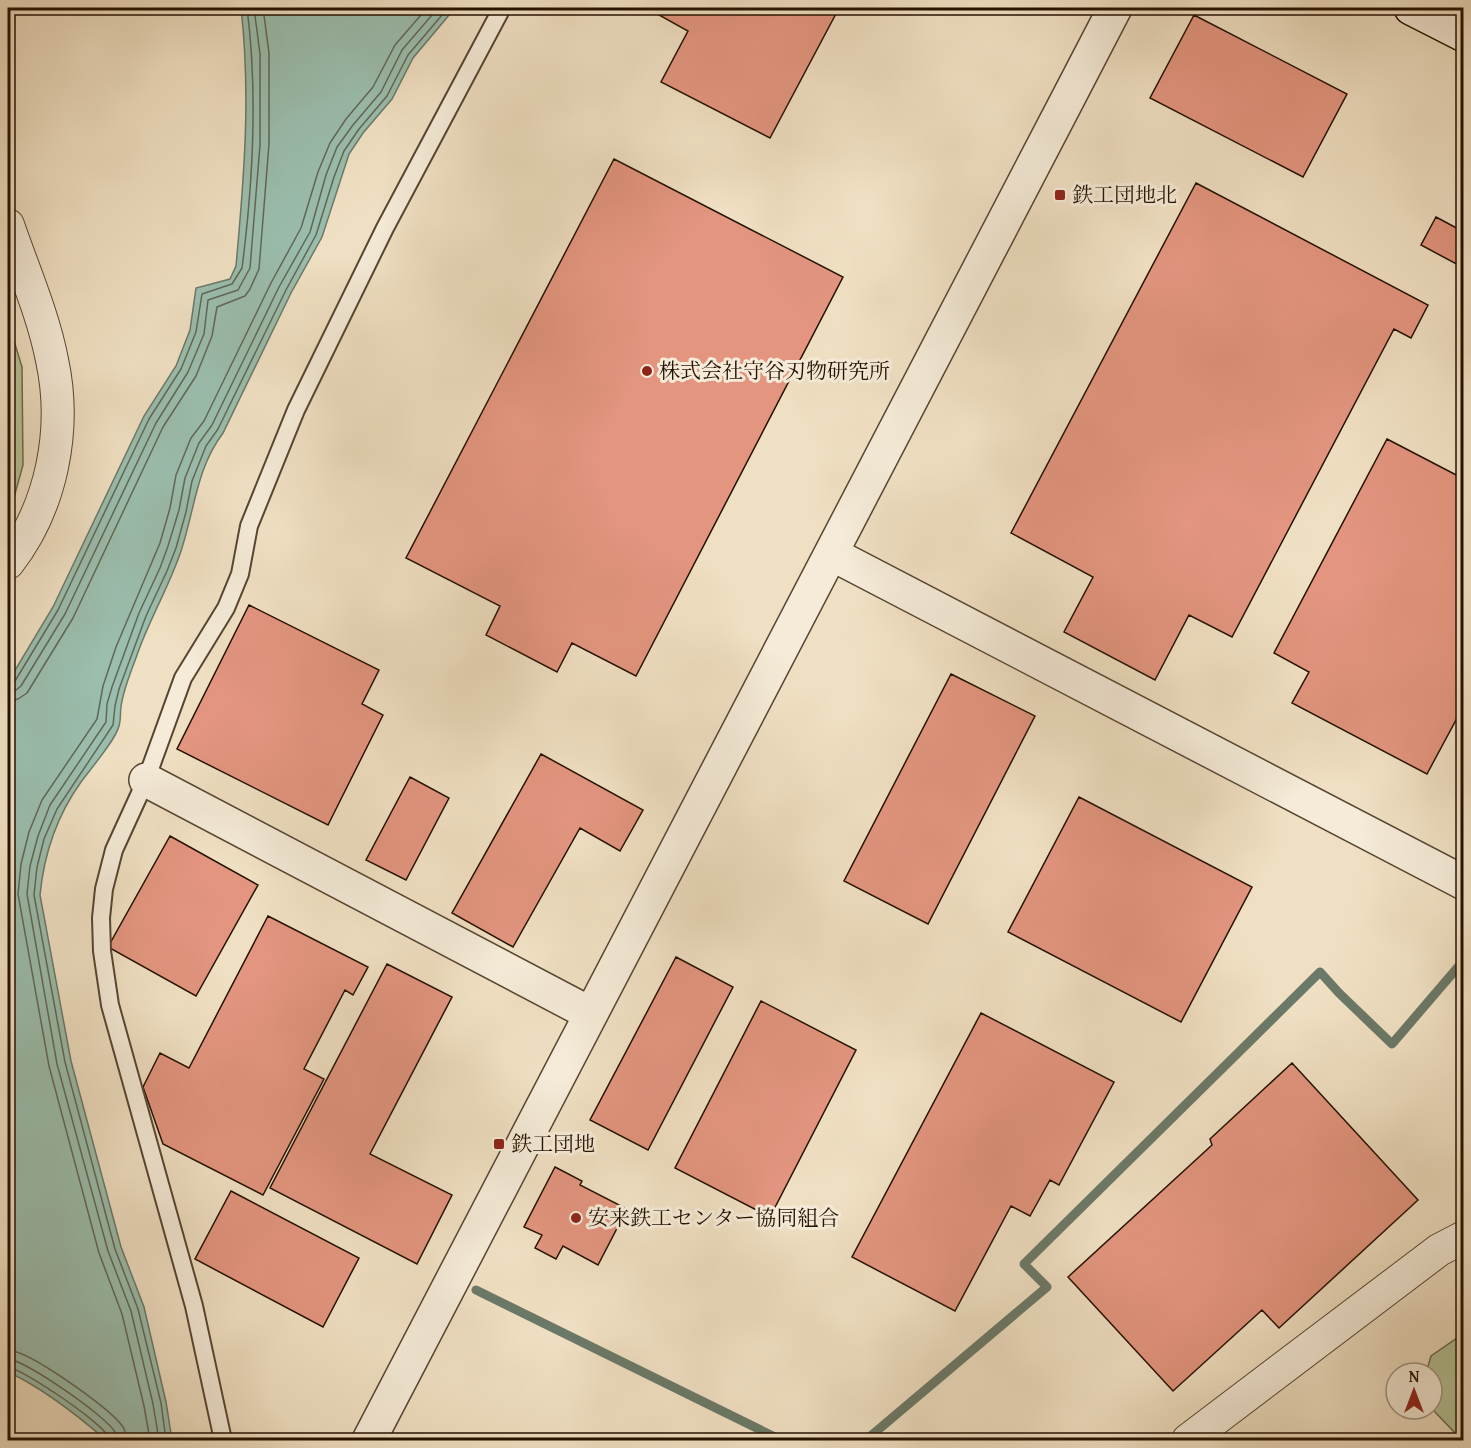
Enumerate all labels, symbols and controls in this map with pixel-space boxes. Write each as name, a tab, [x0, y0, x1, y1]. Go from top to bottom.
place label: 鉄工団地北	[1072, 179, 1177, 210]
marker: 鉄工団地北	[1053, 188, 1067, 202]
place label: 株式会社守谷刃物研究所	[659, 355, 890, 386]
marker: 株式会社守谷刃物研究所	[640, 364, 654, 378]
place label: 鉄工団地	[511, 1128, 595, 1159]
marker: 鉄工団地	[492, 1137, 506, 1151]
place label: 安来鉄工センター協同組合	[588, 1202, 839, 1233]
marker: 安来鉄工センター協同組合	[569, 1211, 583, 1225]
north arrow	[1384, 1361, 1444, 1421]
text: N	[1409, 1364, 1420, 1388]

